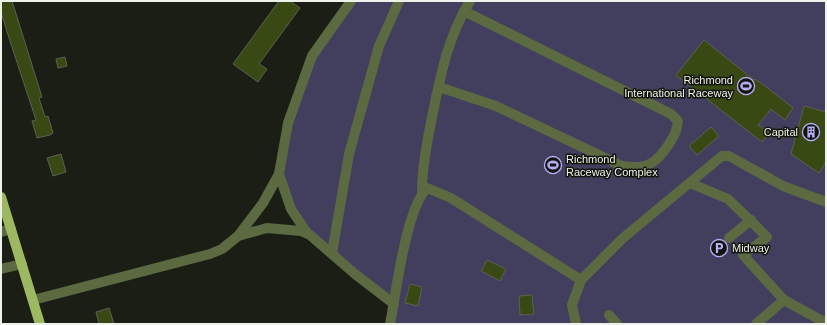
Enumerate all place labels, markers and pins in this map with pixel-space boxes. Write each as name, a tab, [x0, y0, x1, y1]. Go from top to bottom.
place label: Richmond International Raceway	[624, 74, 733, 99]
sports icon: Richmond International Raceway	[736, 76, 756, 96]
building icon: Capital	[801, 122, 821, 142]
place label: Capital	[764, 126, 798, 138]
place label: Richmond Raceway Complex	[566, 153, 658, 178]
sports icon: Richmond Raceway Complex	[543, 155, 563, 175]
parking icon: Midway	[709, 238, 729, 258]
place label: Midway	[732, 242, 770, 254]

